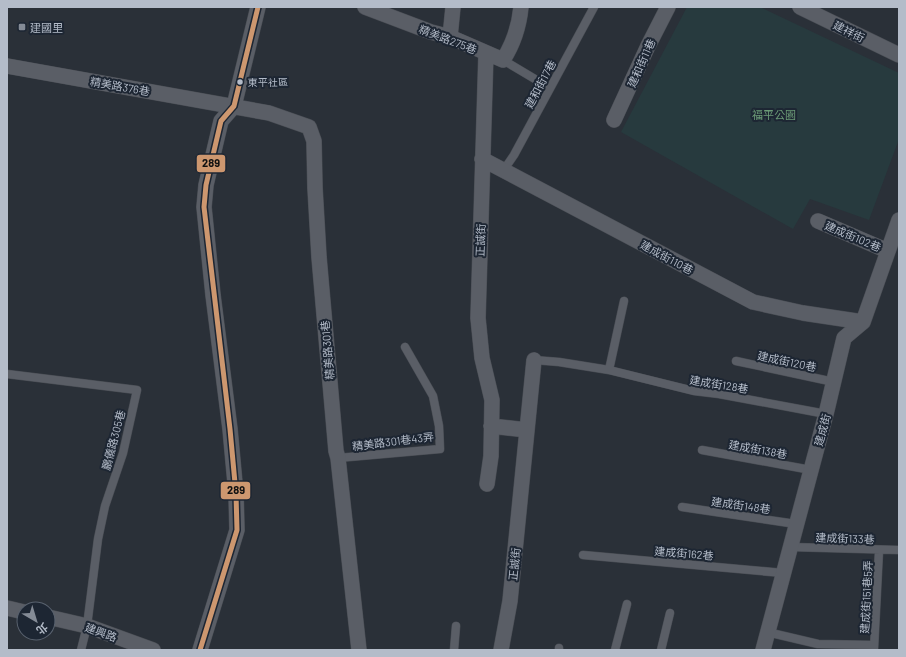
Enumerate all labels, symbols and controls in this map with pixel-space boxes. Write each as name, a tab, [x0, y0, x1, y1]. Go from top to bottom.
street label: 建祥街	[831, 18, 867, 44]
place label: 建國里	[30, 21, 63, 34]
marker: 建國里	[17, 22, 27, 32]
street label: 精美路275巷	[417, 22, 479, 56]
street label: 建和街11巷	[625, 37, 657, 89]
street label: 建和街17巷	[522, 58, 558, 110]
street label: 精美路376巷	[89, 74, 151, 98]
place label: 東平社區	[248, 76, 288, 88]
marker: 東平社區	[235, 77, 245, 87]
park label: 福平公園	[752, 108, 796, 121]
line badge: 289	[196, 154, 226, 173]
text: 289	[202, 156, 220, 169]
street label: 建成街102巷	[823, 218, 883, 254]
street label: 正誠街	[473, 223, 487, 257]
street label: 建成街110巷	[638, 238, 696, 276]
street label: 精美路301巷	[318, 320, 336, 380]
street label: 建成街120巷	[756, 348, 818, 374]
street label: 建成街128巷	[689, 373, 749, 395]
street label: 鵬儀路305巷	[99, 409, 127, 471]
street label: 建成街	[811, 412, 833, 448]
street label: 精美路301巷43弄	[351, 430, 435, 452]
street label: 建成街138巷	[728, 437, 788, 461]
line badge: 289	[220, 481, 251, 500]
text: 289	[227, 483, 245, 496]
street label: 建成街148巷	[711, 494, 771, 516]
street label: 建成街133巷	[815, 530, 875, 546]
street label: 建成街162巷	[654, 544, 714, 562]
street label: 正誠街	[506, 547, 522, 581]
street label: 建成街151巷5弄	[858, 560, 874, 634]
north arrow	[16, 601, 56, 641]
street label: 建興路	[83, 620, 119, 644]
text: 北	[34, 621, 51, 638]

